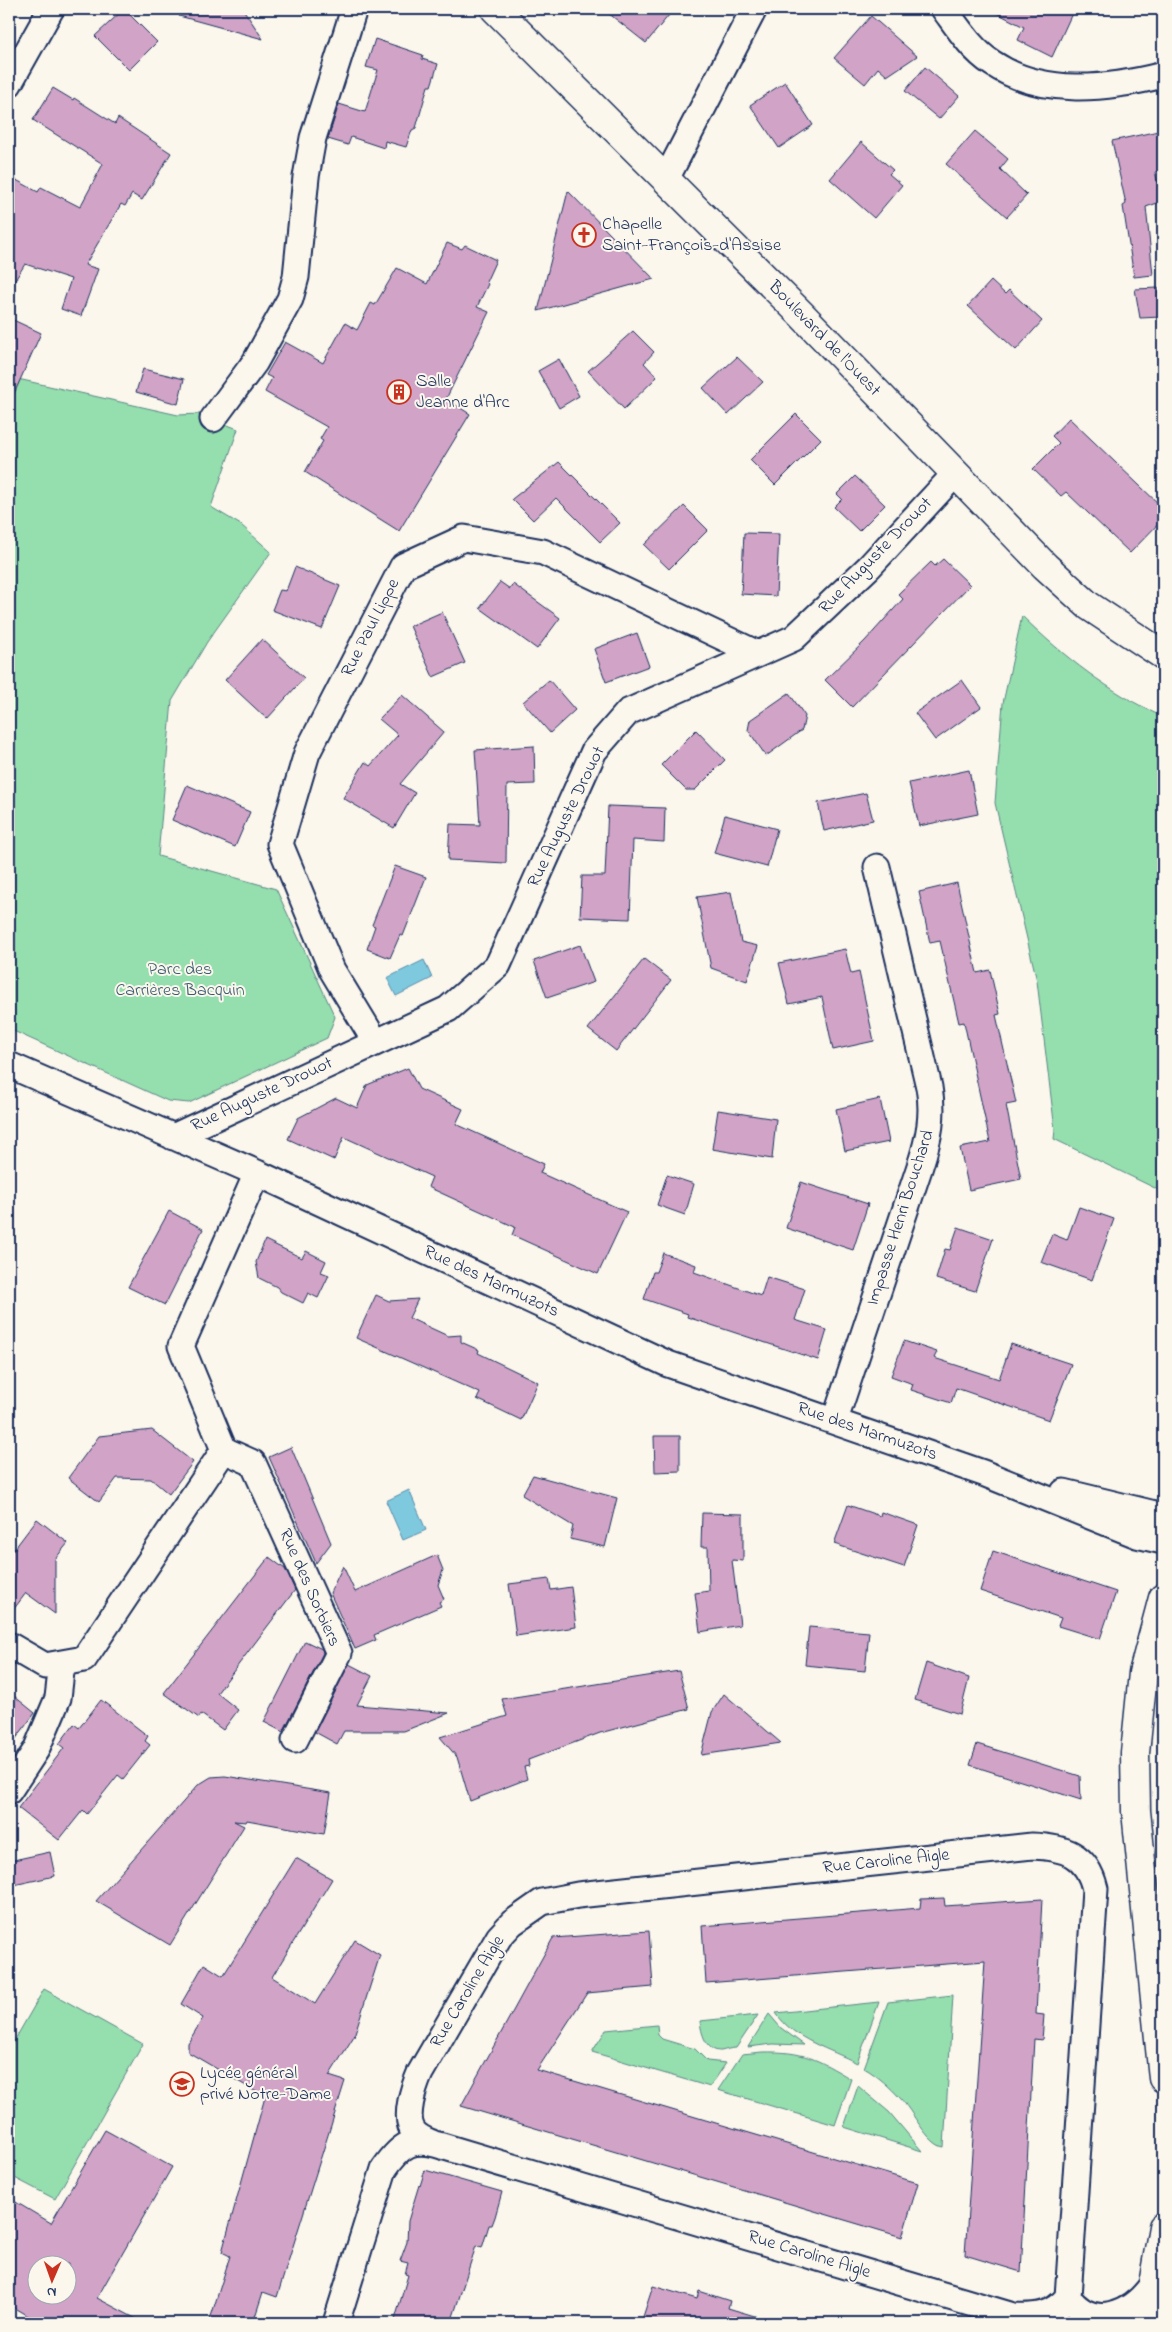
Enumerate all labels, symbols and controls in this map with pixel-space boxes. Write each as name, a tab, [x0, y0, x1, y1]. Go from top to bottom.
place label: Chapelle Saint-François-d'Assise	[602, 212, 782, 259]
church icon: Chapelle Saint-François-d'Assise	[571, 222, 597, 248]
street label: Boulevard de l'Ouest	[761, 274, 886, 403]
place label: Salle Jeanne d'Arc	[416, 369, 510, 416]
building icon: Salle Jeanne d'Arc	[386, 379, 412, 405]
street label: Rue Auguste Drouot	[813, 492, 940, 621]
street label: Rue Paul Lippe	[335, 574, 407, 682]
street label: Rue Auguste Drouot	[522, 742, 613, 892]
park label: Parc des Carrières Bacquin	[115, 957, 245, 1004]
street label: Rue Auguste Drouot	[187, 1051, 338, 1140]
street label: Impasse Henri Bouchard	[860, 1127, 942, 1309]
street label: Rue des Marmuzots	[419, 1239, 563, 1325]
street label: Rue des Marmuzots	[793, 1396, 941, 1468]
street label: Rue des Sorbiers	[271, 1525, 347, 1651]
street label: Rue Caroline Aigle	[821, 1842, 952, 1883]
street label: Rue Caroline Aigle	[424, 1930, 513, 2054]
place label: Lycée général privé Notre-Dame	[200, 2061, 332, 2108]
school or university icon: Lycée général privé Notre-Dame	[169, 2071, 195, 2097]
street label: Rue Caroline Aigle	[744, 2224, 875, 2287]
north arrow	[28, 2254, 78, 2304]
text: N	[47, 2281, 57, 2302]

